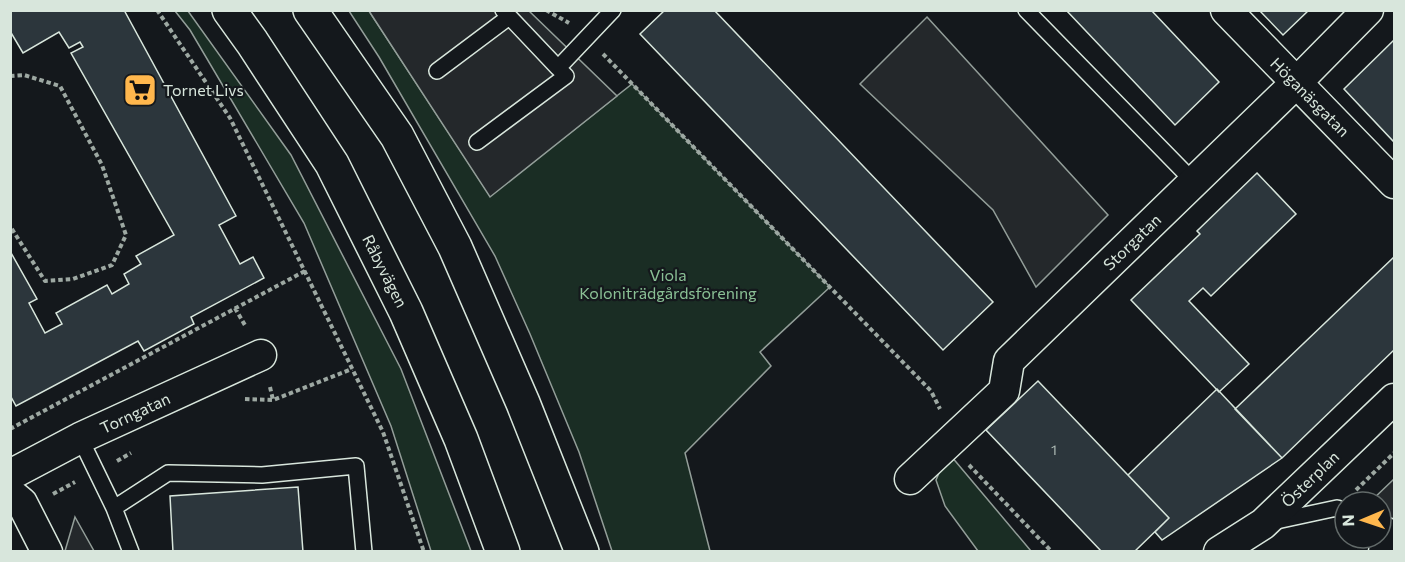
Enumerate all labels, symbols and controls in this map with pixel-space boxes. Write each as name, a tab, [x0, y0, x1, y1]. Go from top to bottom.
street label: Höganäsgatan	[1267, 53, 1354, 140]
supermarket icon: Tornet Livs	[122, 72, 158, 108]
place label: Tornet Livs	[163, 80, 244, 99]
street label: Storgatan	[1099, 210, 1164, 274]
street label: Råbyvägen	[359, 231, 412, 310]
park label: Viola Koloniträdgårdsförening	[579, 265, 757, 302]
street label: Torngatan	[97, 388, 173, 437]
house number: 1	[1051, 441, 1057, 458]
street label: Österplan	[1277, 447, 1342, 511]
north arrow	[1333, 490, 1393, 550]
text: N	[1338, 514, 1357, 527]

